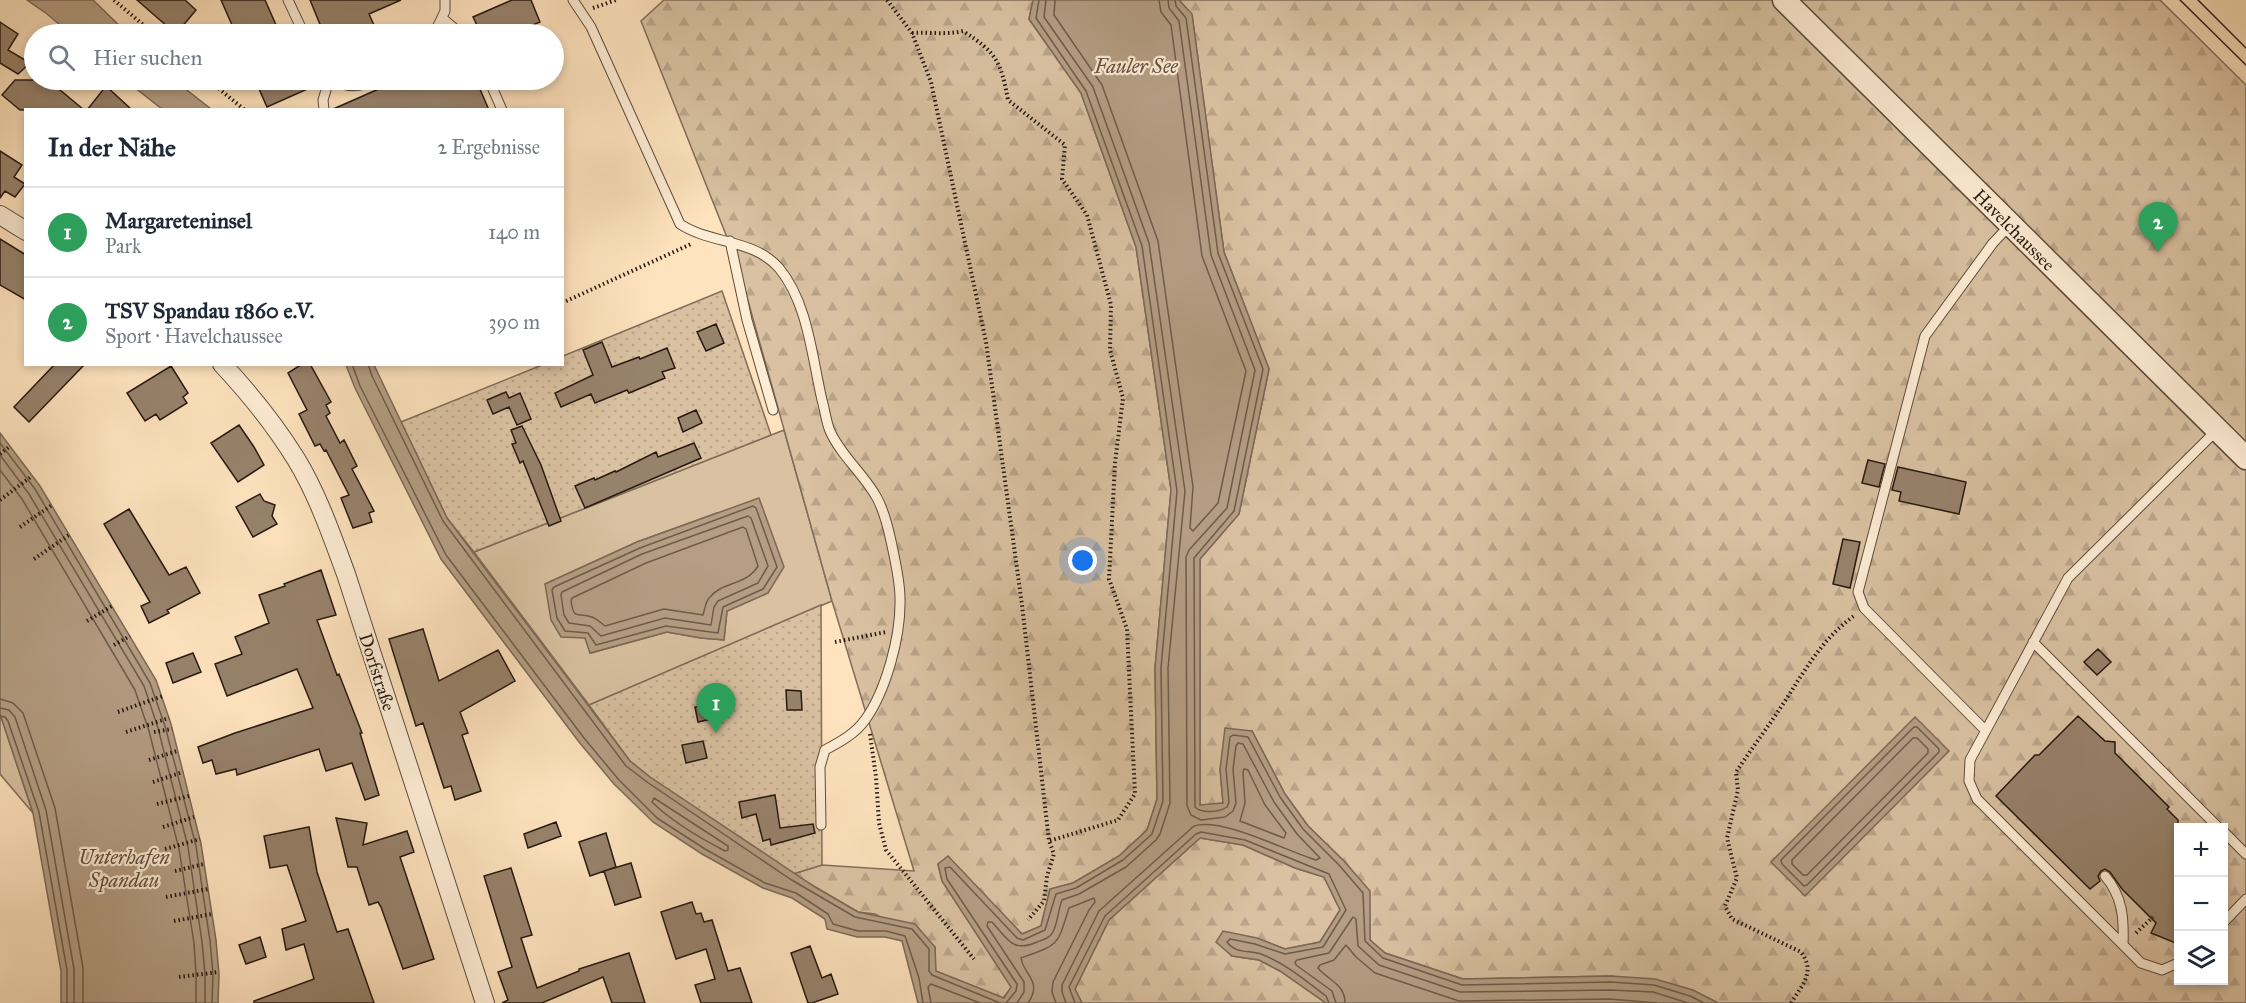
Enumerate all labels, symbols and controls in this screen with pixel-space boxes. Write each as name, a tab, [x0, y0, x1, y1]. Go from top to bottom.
search box	[24, 24, 564, 90]
icon: search	[45, 41, 78, 74]
text: Hier suchen	[93, 44, 202, 71]
water label: Fauler See	[1093, 54, 1178, 78]
text: In der Nähe	[48, 131, 176, 163]
text: 2 Ergebnisse	[437, 135, 540, 159]
street label: Havelchaussee	[1969, 185, 2059, 275]
pin: 2	[2138, 202, 2178, 252]
text: Margareteninsel	[105, 207, 252, 234]
text: 1	[64, 220, 71, 244]
text: 140 m	[488, 220, 540, 244]
text: Park	[105, 234, 141, 258]
text: TSV Spandau 1860 e.V.	[105, 297, 314, 324]
text: 2	[63, 310, 72, 334]
text: 390 m	[489, 310, 540, 334]
text: Sport · Havelchaussee	[105, 324, 283, 348]
your location	[1068, 546, 1097, 575]
street label: Dorfstraße	[354, 630, 400, 714]
pin: 1	[696, 684, 736, 733]
map controls	[2174, 823, 2228, 985]
button: +	[2174, 823, 2228, 877]
water label: Unterhafen Spandau	[78, 845, 170, 893]
button: −	[2174, 877, 2228, 931]
button: layers	[2174, 931, 2228, 985]

